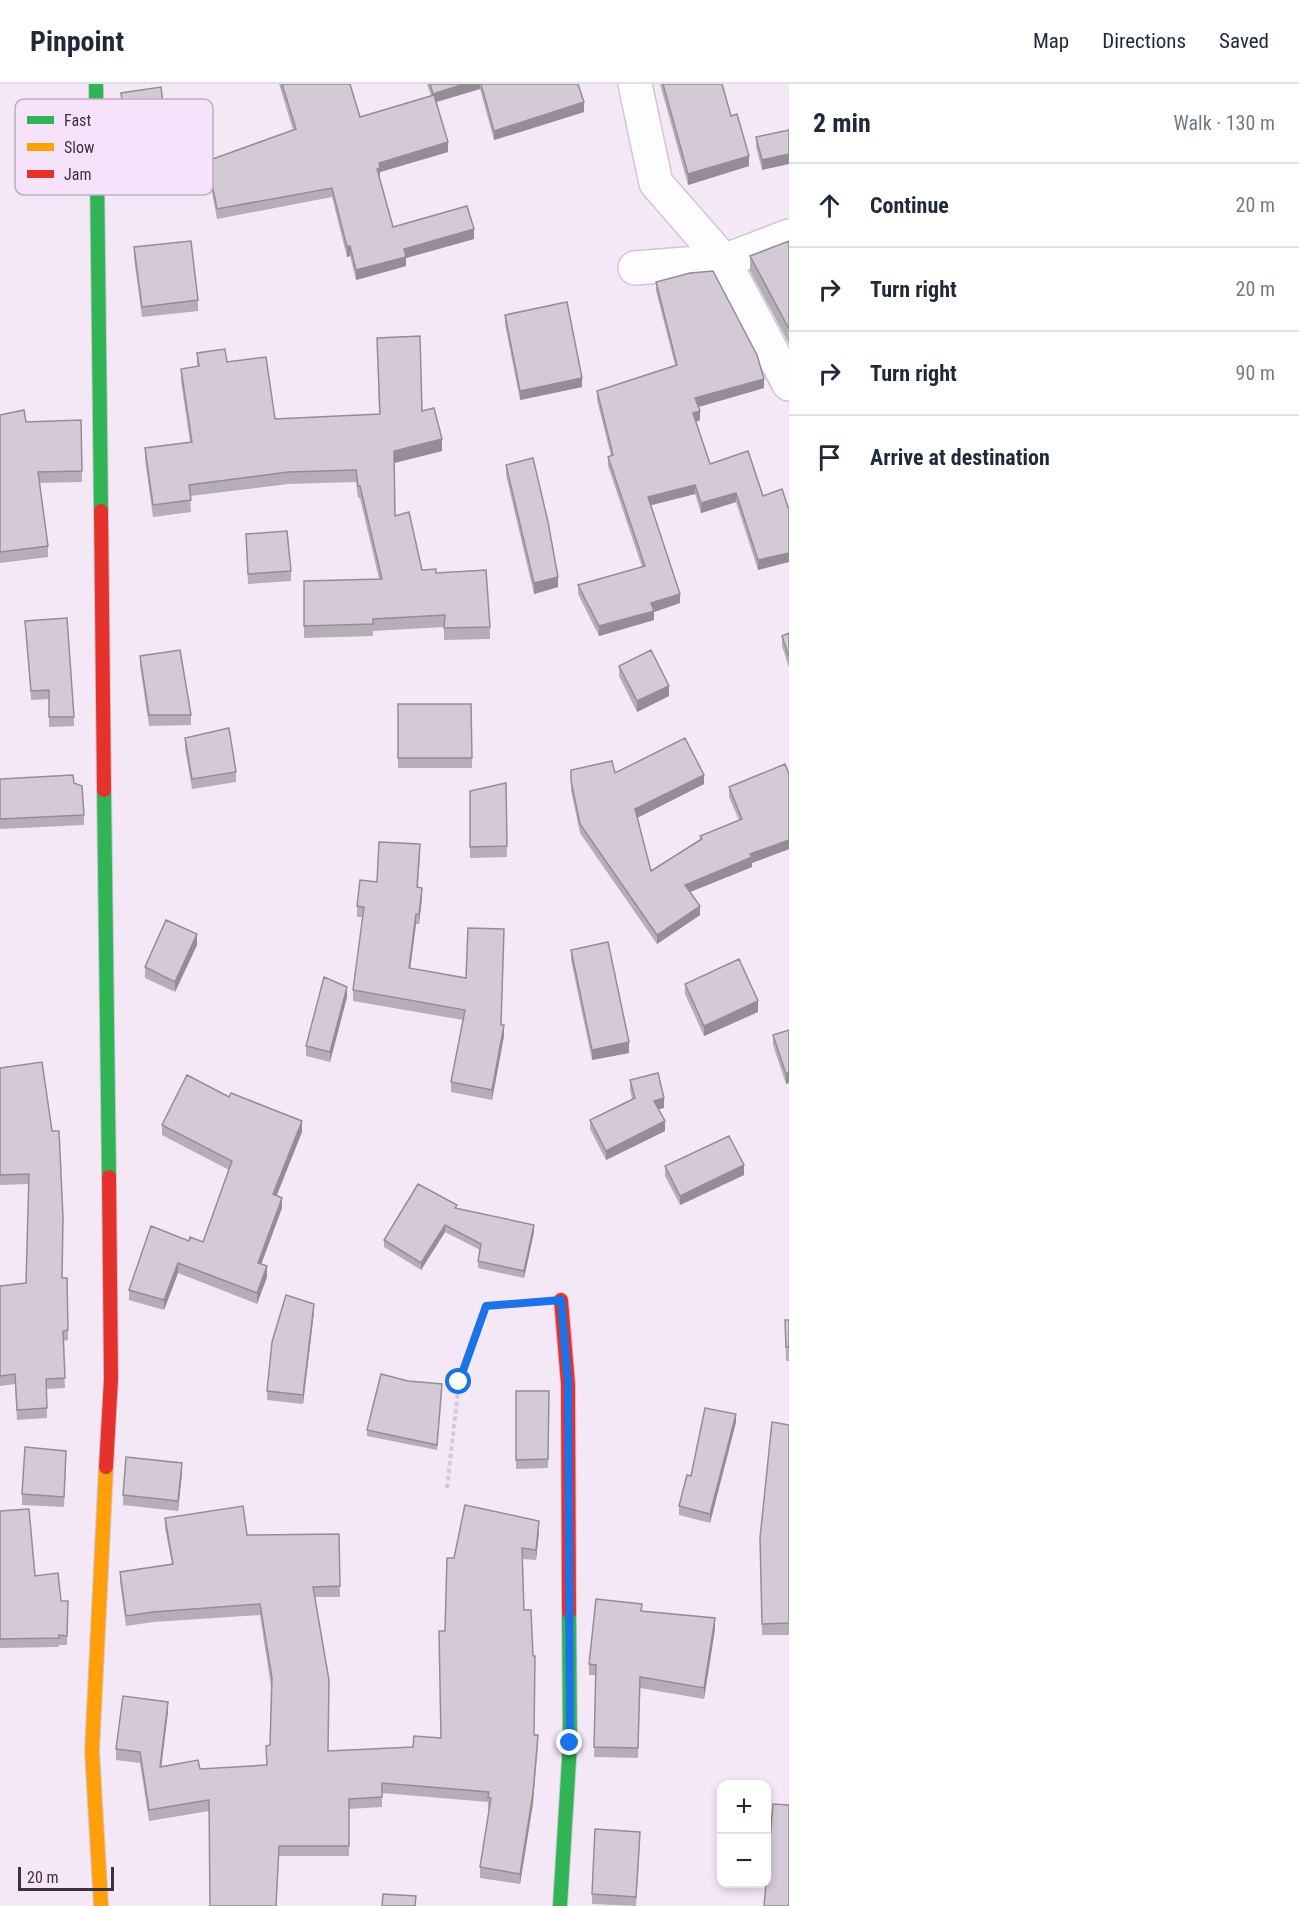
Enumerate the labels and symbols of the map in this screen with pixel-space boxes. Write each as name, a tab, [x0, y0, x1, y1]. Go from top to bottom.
legend	[15, 99, 213, 195]
text: Fast	[64, 111, 91, 130]
text: Slow	[64, 138, 94, 157]
text: Jam	[64, 165, 91, 184]
route start	[445, 1368, 471, 1394]
route end	[556, 1729, 582, 1755]
scale bar	[18, 1864, 114, 1892]

